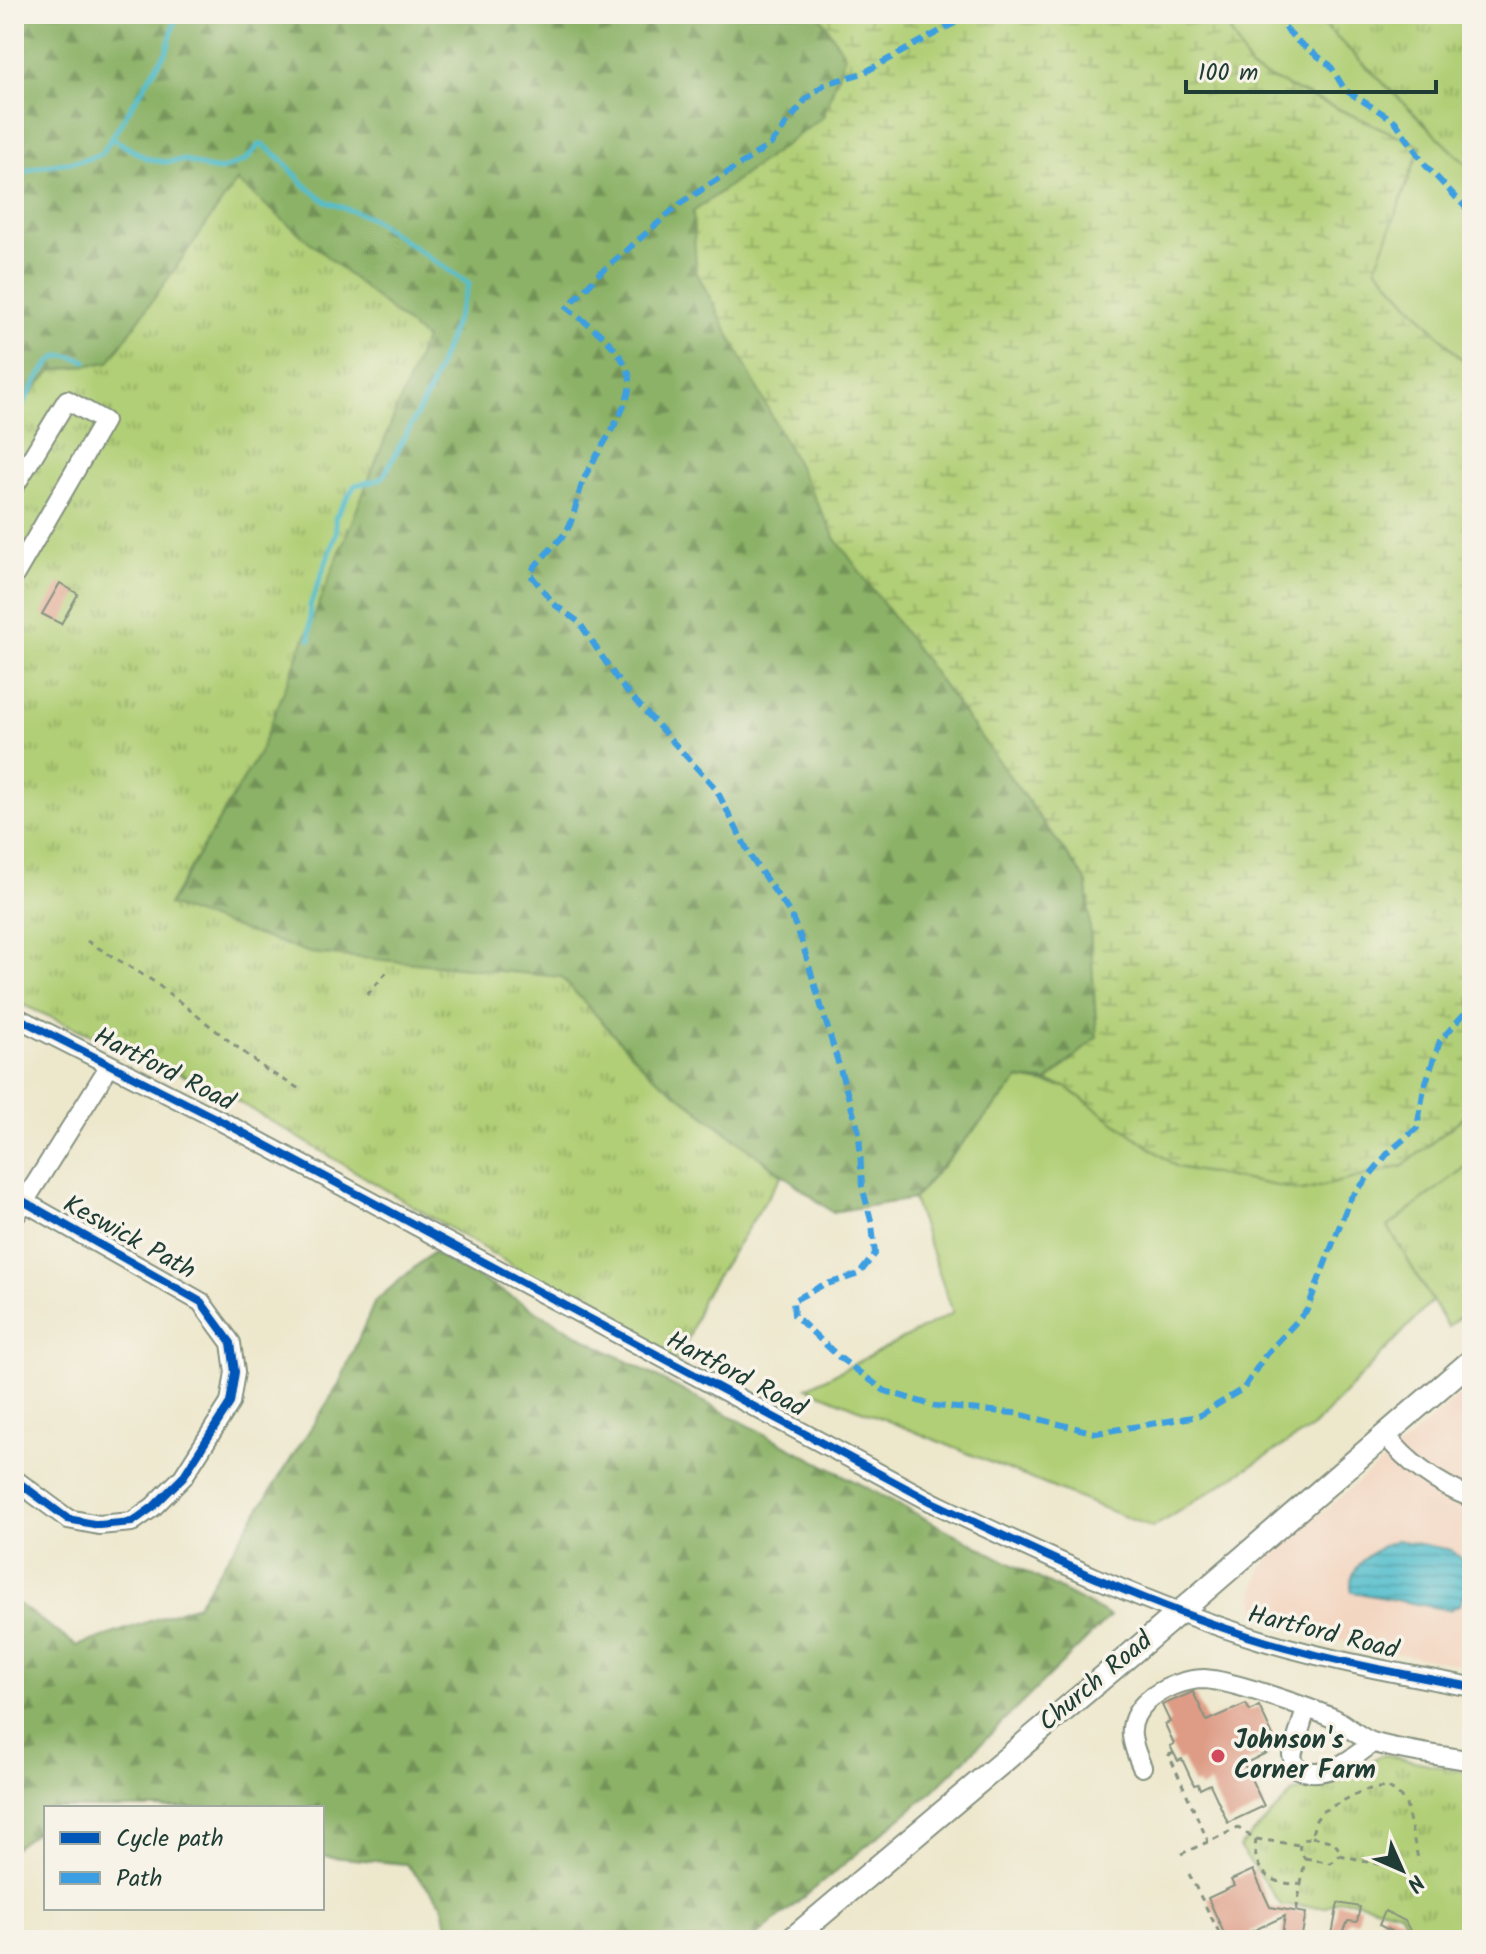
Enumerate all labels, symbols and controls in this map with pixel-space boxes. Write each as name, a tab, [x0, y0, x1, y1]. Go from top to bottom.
scale bar	[1186, 44, 1436, 94]
text: 100 m	[1198, 54, 1258, 93]
street label: Hartford Road	[86, 1016, 243, 1124]
street label: Keswick Path	[55, 1184, 203, 1292]
street label: Hartford Road	[658, 1320, 815, 1430]
street label: Hartford Road	[1243, 1594, 1404, 1672]
street label: Church Road	[1029, 1621, 1163, 1743]
place label: Johnson's Corner Farm	[1234, 1720, 1376, 1792]
marker: Johnson's Corner Farm	[1209, 1747, 1227, 1765]
legend	[44, 1806, 324, 1910]
text: Cycle path	[116, 1820, 224, 1859]
north arrow	[1362, 1830, 1442, 1910]
text: Path	[116, 1860, 162, 1899]
text: N	[1397, 1865, 1432, 1900]

